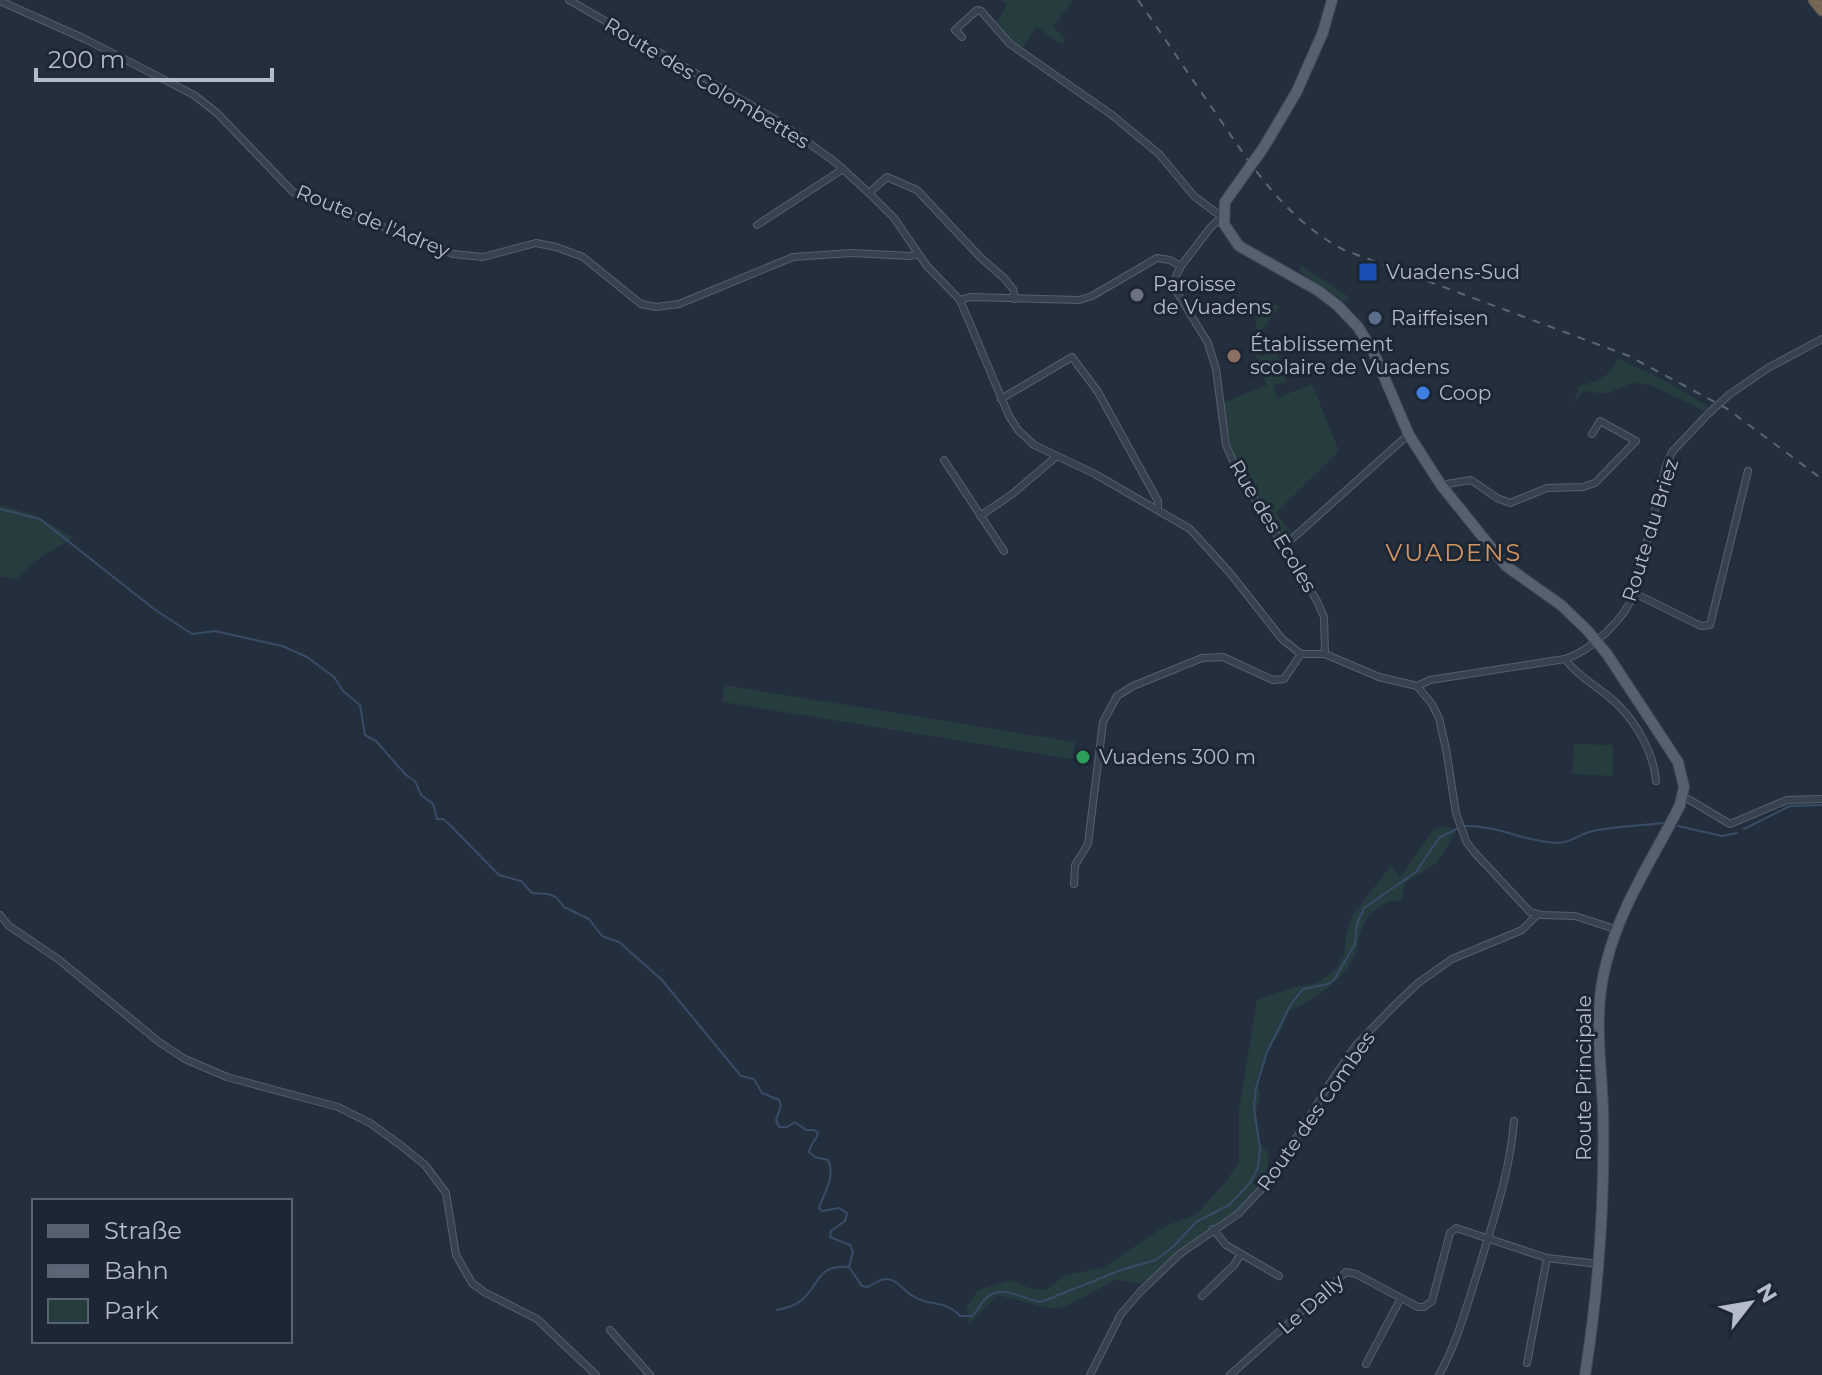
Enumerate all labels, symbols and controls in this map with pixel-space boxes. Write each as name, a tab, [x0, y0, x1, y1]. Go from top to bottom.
street label: Route des Colombettes	[600, 12, 814, 154]
scale bar	[36, 32, 272, 82]
text: 200 m	[48, 45, 125, 74]
street label: Route de l'Adrey	[293, 179, 453, 263]
place label: Vuadens-Sud	[1386, 260, 1520, 284]
marker: Vuadens-Sud	[1357, 261, 1379, 283]
place label: Paroisse de Vuadens	[1153, 272, 1272, 319]
marker: Paroisse de Vuadens	[1128, 286, 1146, 304]
place label: Raiffeisen	[1391, 306, 1489, 330]
marker: Raiffeisen	[1366, 309, 1384, 327]
place label: Établissement scolaire de Vuadens	[1250, 332, 1450, 379]
marker: Établissement scolaire de Vuadens	[1225, 347, 1243, 365]
place label: Coop	[1439, 381, 1491, 405]
marker: Coop	[1414, 384, 1432, 402]
street label: Rue des Ecoles	[1224, 456, 1322, 597]
street label: Route du Briez	[1617, 456, 1683, 604]
district label: VUADENS	[1386, 538, 1522, 567]
place label: Vuadens 300 m	[1099, 745, 1256, 769]
marker: Vuadens 300 m	[1074, 748, 1092, 766]
street label: Route Principale	[1572, 995, 1596, 1161]
street label: Route des Combes	[1252, 1027, 1380, 1195]
legend	[32, 1199, 292, 1343]
text: Straße	[104, 1216, 182, 1245]
text: Bahn	[104, 1256, 169, 1285]
north arrow	[1710, 1263, 1790, 1343]
street label: Le Dally	[1273, 1269, 1349, 1339]
text: N	[1751, 1278, 1783, 1308]
text: Park	[104, 1296, 159, 1325]

